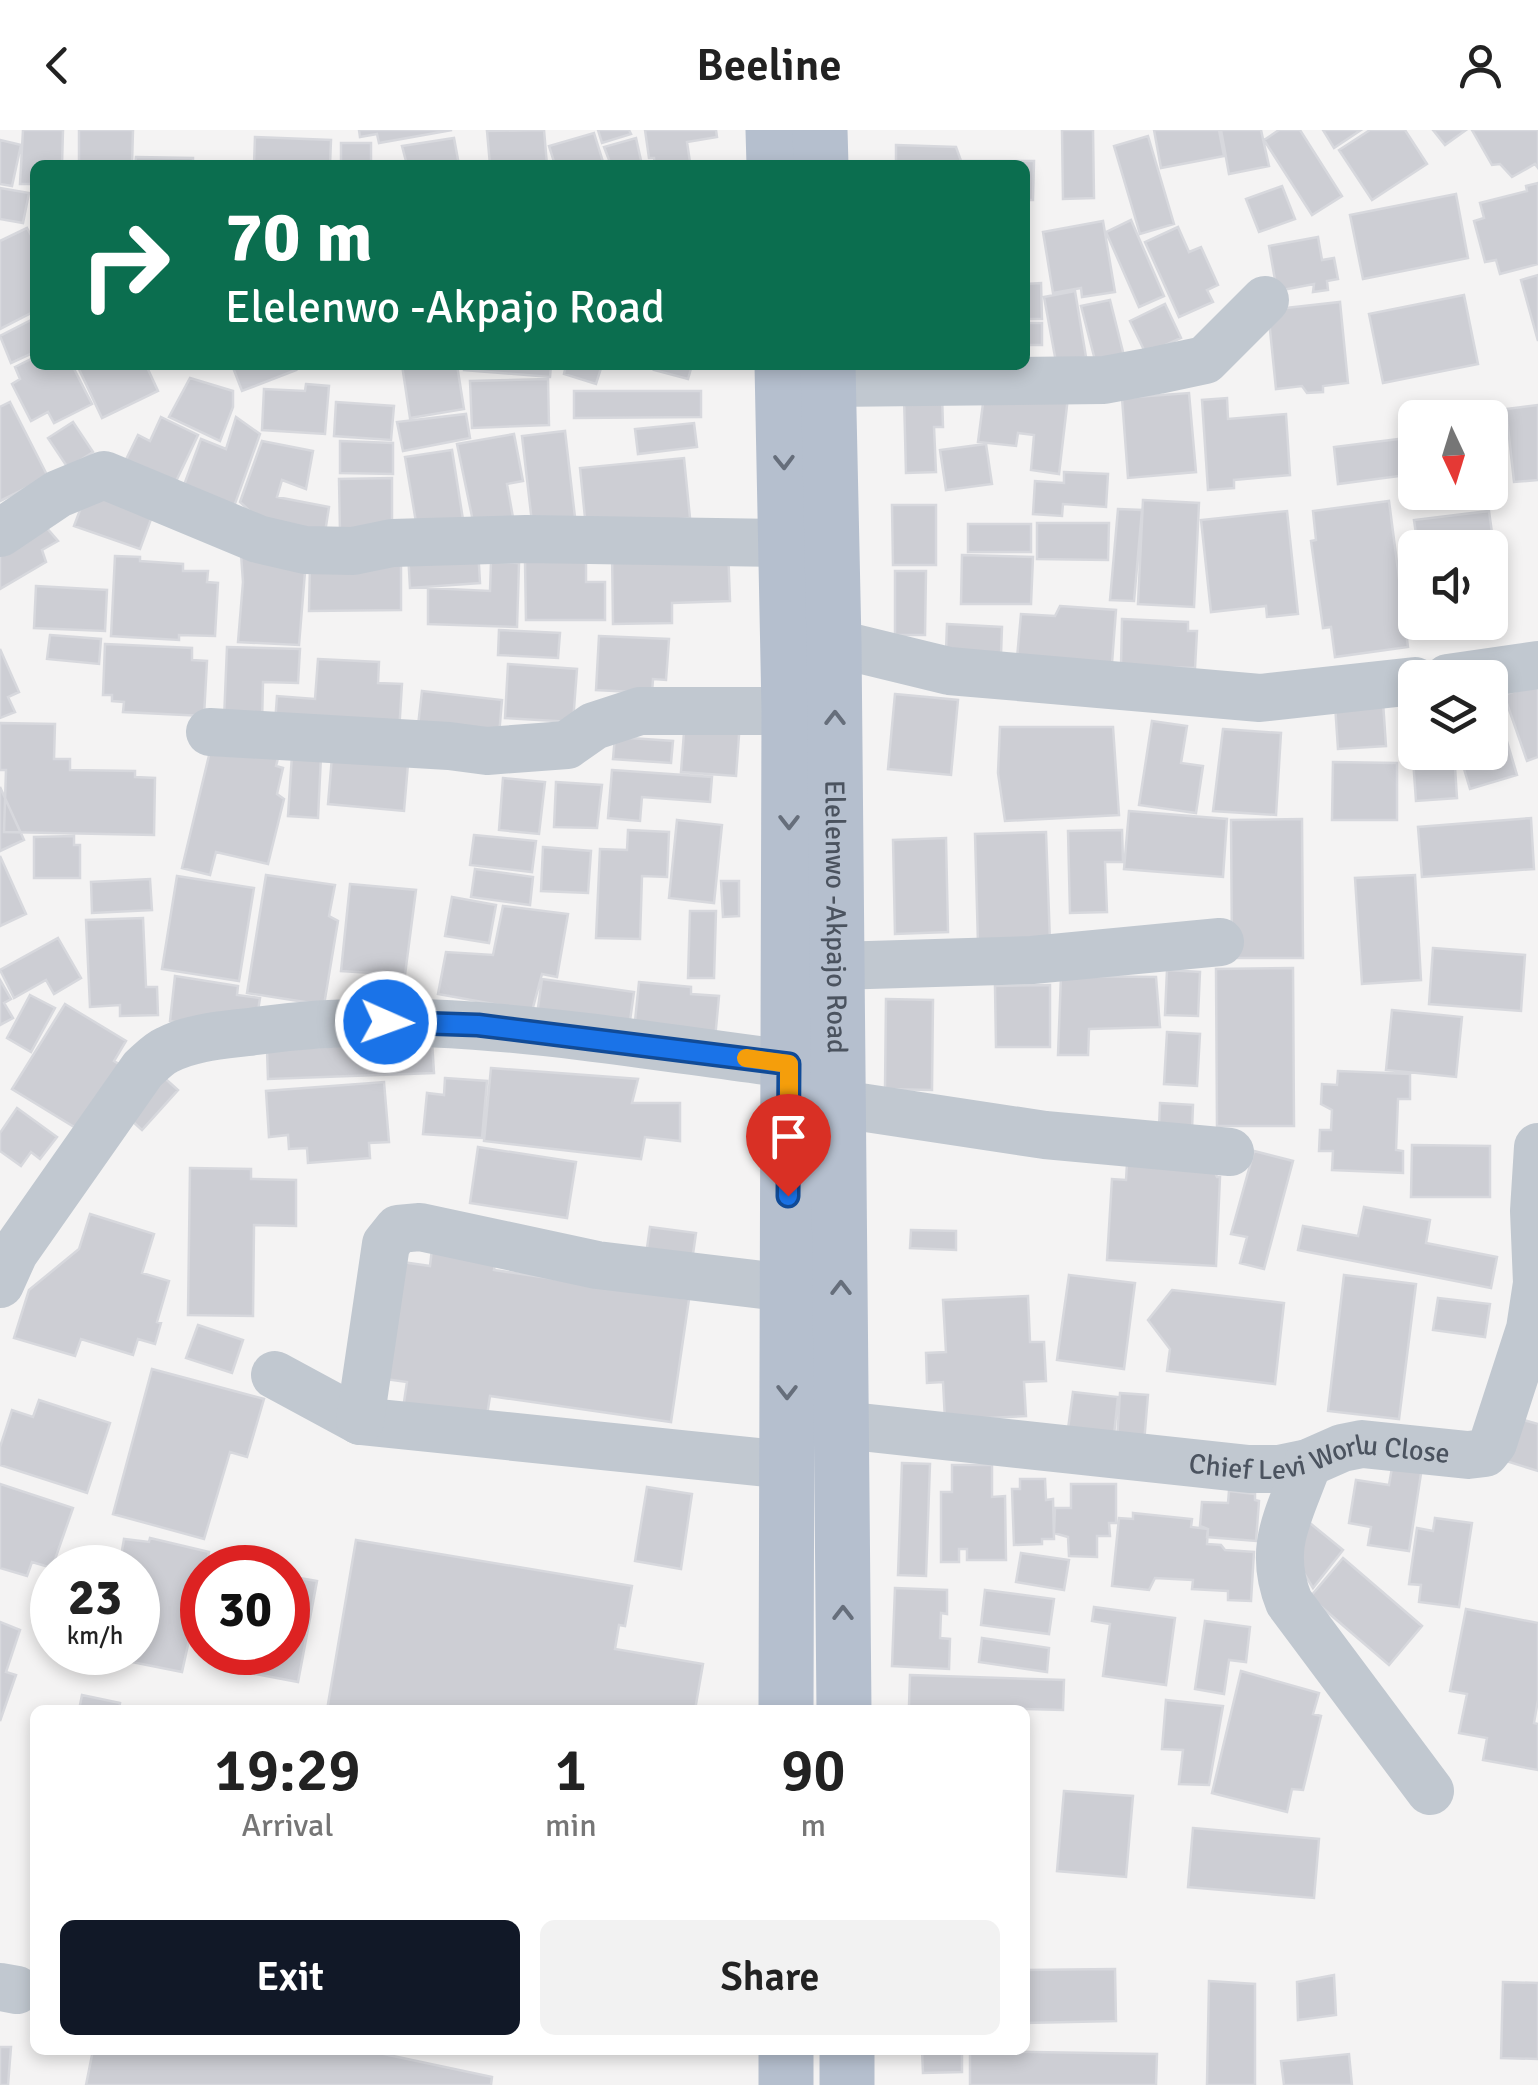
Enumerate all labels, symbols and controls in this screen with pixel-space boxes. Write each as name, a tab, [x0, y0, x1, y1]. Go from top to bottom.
icon: back	[30, 38, 85, 93]
text: Beeline	[696, 38, 842, 93]
icon: person	[1453, 38, 1508, 93]
text: 70 m	[225, 194, 373, 280]
icon: right	[60, 200, 190, 330]
text: Elelenwo -Akpajo Road	[225, 280, 665, 335]
north arrow	[1398, 400, 1508, 510]
map controls	[1398, 400, 1508, 770]
one-way arrow	[773, 455, 794, 471]
button: sound	[1398, 530, 1508, 640]
button: layers	[1398, 660, 1508, 770]
one-way arrow	[824, 709, 846, 724]
street label: Elelenwo -Akpajo Road	[817, 780, 854, 1054]
one-way arrow	[778, 816, 800, 831]
position arrow	[334, 970, 438, 1074]
pin	[746, 1094, 831, 1197]
icon: arrive	[761, 1109, 816, 1164]
one-way arrow	[830, 1279, 852, 1294]
one-way arrow	[776, 1386, 798, 1401]
street label: Chief Levi Worlu Close	[1187, 1428, 1452, 1487]
speed limit sign: 30	[180, 1545, 310, 1675]
text: 23	[68, 1567, 122, 1629]
one-way arrow	[832, 1604, 854, 1620]
text: km/h	[67, 1620, 123, 1651]
text: 19:29	[214, 1734, 361, 1808]
text: 1	[555, 1734, 587, 1808]
text: 90	[781, 1734, 846, 1808]
text: Arrival	[241, 1806, 334, 1845]
text: min	[545, 1806, 597, 1845]
text: m	[801, 1806, 826, 1845]
button: Exit	[60, 1920, 520, 2035]
button: Share	[540, 1920, 1000, 2035]

